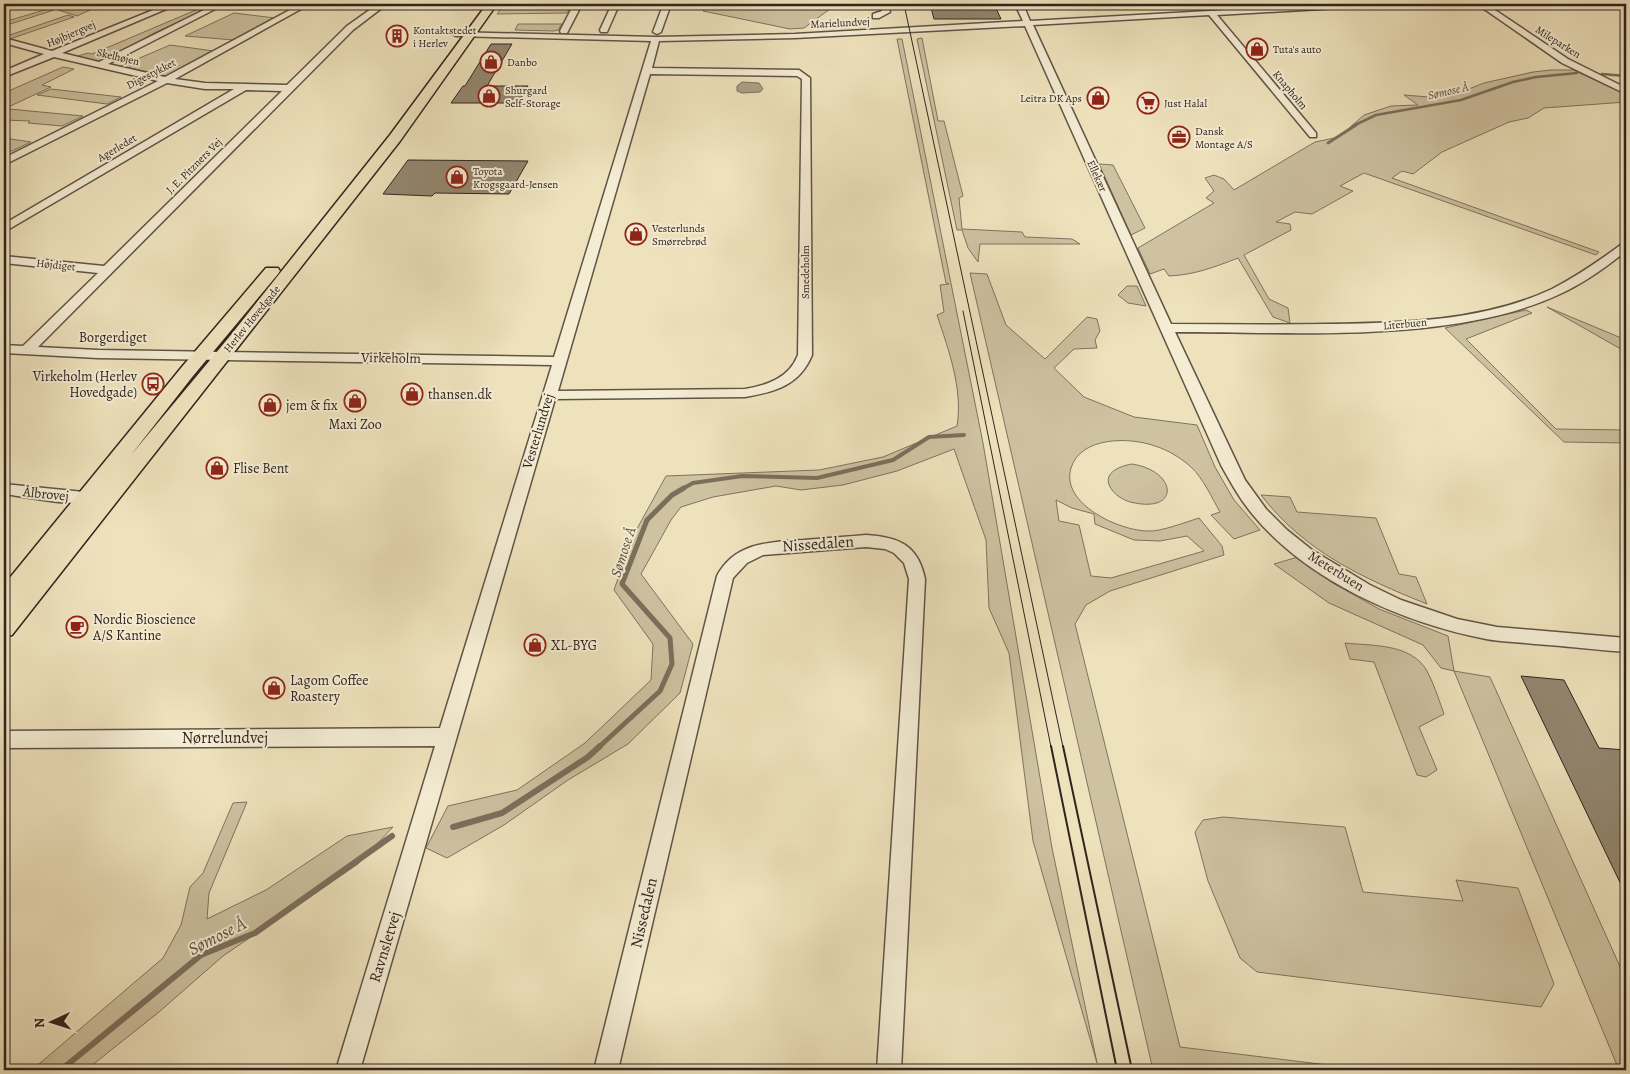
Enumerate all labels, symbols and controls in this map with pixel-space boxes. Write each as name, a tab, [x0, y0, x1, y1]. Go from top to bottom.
street label: Marielundvej	[810, 14, 870, 32]
street label: Højbjergvej	[44, 17, 98, 51]
street label: Mileparken	[1532, 22, 1584, 62]
place label: Kontaktstedet i Herlev	[413, 23, 477, 51]
building icon: Kontaktstedet i Herlev	[385, 24, 409, 48]
shop icon: Tuta's auto	[1245, 37, 1269, 61]
place label: Tuta's auto	[1273, 42, 1322, 57]
street label: Skelhøjen	[95, 45, 141, 69]
shop icon: Danbo	[479, 50, 503, 74]
street label: Digestykket	[124, 55, 179, 93]
place label: Danbo	[507, 55, 537, 70]
street label: Knapholm	[1269, 67, 1311, 113]
water label: Sømose Å	[1426, 78, 1470, 103]
place label: Shurgard Self-Storage	[505, 83, 561, 111]
shop icon: Shurgard Self-Storage	[477, 84, 501, 108]
shop icon: Leitra DK Aps	[1086, 86, 1110, 110]
place label: Leitra DK Aps	[1020, 91, 1082, 106]
supermarket icon: Just Halal	[1136, 91, 1160, 115]
place label: Just Halal	[1164, 96, 1207, 111]
place label: Dansk Montage A/S	[1195, 124, 1253, 152]
office icon: Dansk Montage A/S	[1167, 125, 1191, 149]
street label: Agerledet	[94, 130, 140, 166]
street label: J. E. Pitzners Vej	[163, 135, 225, 197]
street label: Ellekær	[1083, 158, 1111, 194]
place label: Toyota Krogsgaard-Jensen	[473, 164, 558, 192]
shop icon: Toyota Krogsgaard-Jensen	[445, 165, 469, 189]
place label: Vesterlunds Smørrebrød	[651, 221, 707, 249]
shop icon: Vesterlunds Smørrebrød	[624, 222, 648, 246]
street label: Smedeholm	[798, 245, 813, 299]
street label: Højdiget	[36, 255, 77, 275]
street label: Herlev Hovedgade	[220, 282, 284, 356]
street label: Literbuen	[1382, 315, 1428, 333]
street label: Borgerdiget	[79, 328, 148, 347]
street label: Virkeholm	[360, 348, 421, 368]
place label: Virkeholm (Herlev Hovedgade)	[32, 367, 138, 402]
bus stop icon: Virkeholm (Herlev Hovedgade)	[141, 372, 165, 396]
shop icon: thansen.dk	[400, 382, 424, 406]
place label: thansen.dk	[428, 385, 492, 404]
shop icon: Maxi Zoo	[343, 389, 367, 413]
street label: Vesterlundvej	[517, 391, 558, 472]
shop icon: jem & fix	[258, 393, 282, 417]
place label: jem & fix	[286, 396, 338, 415]
place label: Maxi Zoo	[328, 415, 382, 434]
shop icon: Flise Bent	[205, 456, 229, 480]
place label: Flise Bent	[233, 459, 289, 478]
street label: Ålbrovej	[21, 482, 70, 506]
water label: Sømose Å	[605, 524, 641, 580]
street label: Nissedalen	[781, 531, 855, 557]
street label: Meterbuen	[1304, 546, 1368, 596]
place label: Nordic Bioscience A/S Kantine	[92, 610, 196, 645]
cafe icon: Nordic Bioscience A/S Kantine	[65, 615, 89, 639]
shop icon: XL-BYG	[523, 633, 547, 657]
place label: XL-BYG	[551, 636, 597, 655]
place label: Lagom Coffee Roastery	[290, 671, 369, 706]
shop icon: Lagom Coffee Roastery	[262, 676, 286, 700]
street label: Nørrelundvej	[182, 727, 268, 749]
street label: Nissedalen	[625, 875, 663, 950]
street label: Ravnsletvej	[364, 909, 406, 985]
water label: Sømose Å	[184, 911, 250, 961]
north arrow	[28, 996, 78, 1046]
text: N	[30, 1017, 49, 1029]

